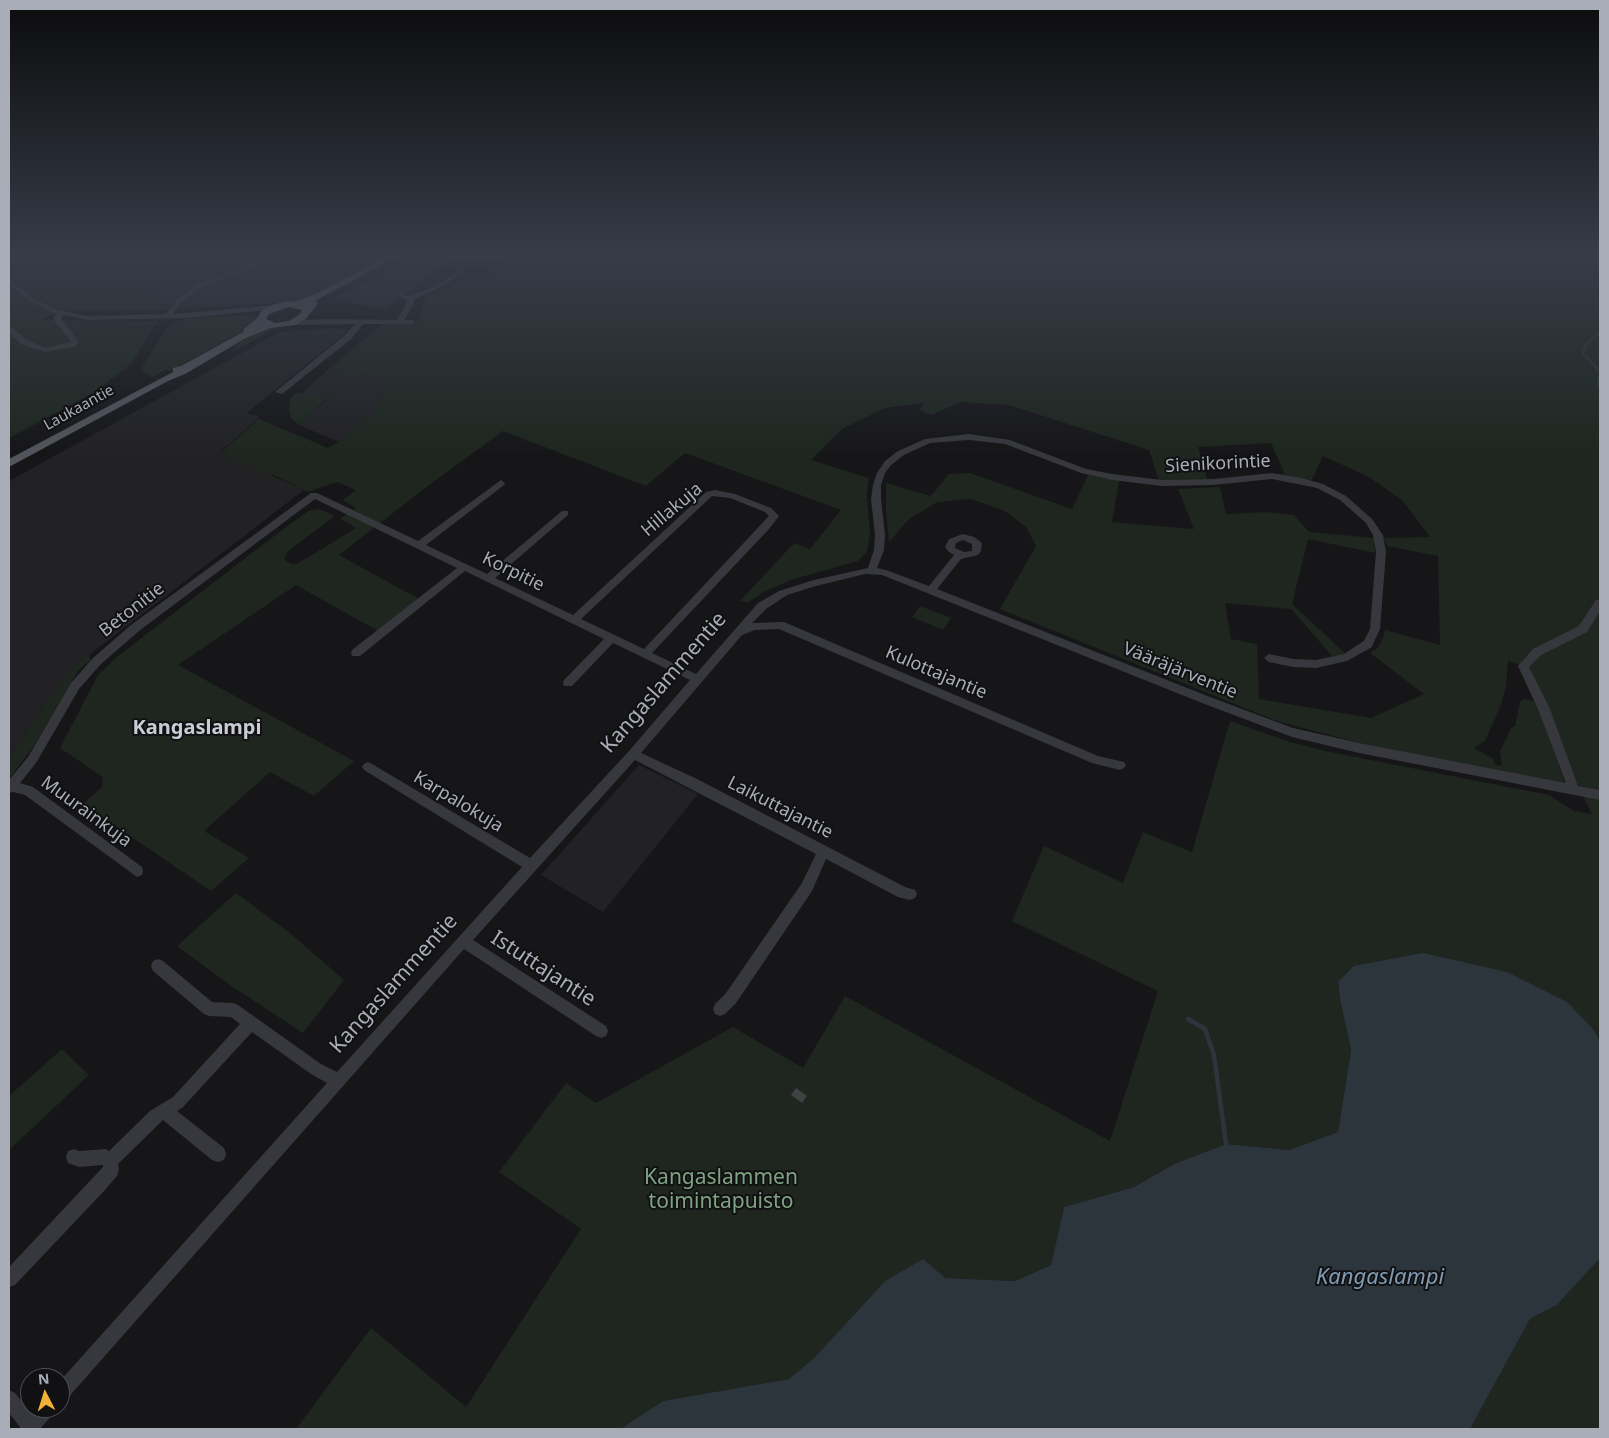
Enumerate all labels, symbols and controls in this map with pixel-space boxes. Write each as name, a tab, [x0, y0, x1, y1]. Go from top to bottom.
street label: Laukaantie	[41, 381, 117, 435]
street label: Sienikorintie	[1165, 450, 1271, 478]
street label: Hillakuja	[637, 478, 707, 542]
street label: Korpitie	[478, 548, 548, 596]
street label: Betonitie	[95, 578, 169, 642]
street label: Kangaslammentie	[596, 607, 732, 759]
street label: Vääräjärventie	[1120, 638, 1240, 704]
street label: Kulottajantie	[882, 642, 990, 704]
district label: Kangaslampi	[133, 716, 261, 740]
street label: Karpalokuja	[409, 767, 507, 837]
street label: Muurainkuja	[36, 772, 136, 852]
street label: Laikuttajantie	[724, 772, 836, 844]
street label: Kangaslammentie	[325, 909, 463, 1059]
street label: Istuttajantie	[486, 926, 600, 1012]
park label: Kangaslammen toimintapuisto	[644, 1165, 798, 1215]
water label: Kangaslampi	[1316, 1265, 1444, 1291]
north arrow	[20, 1368, 70, 1418]
text: N	[37, 1369, 50, 1389]

